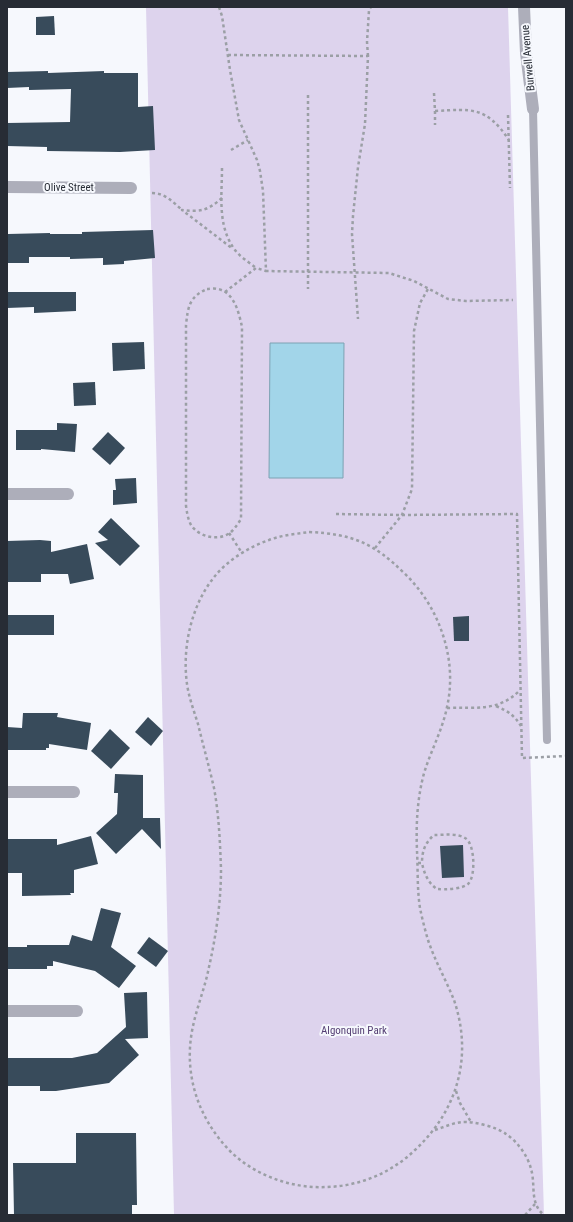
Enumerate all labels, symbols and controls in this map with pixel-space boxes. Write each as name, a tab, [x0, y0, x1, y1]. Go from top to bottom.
street label: Burwell Avenue	[519, 24, 537, 92]
street label: Olive Street	[44, 181, 94, 194]
park label: Algonquin Park	[321, 1024, 387, 1037]

